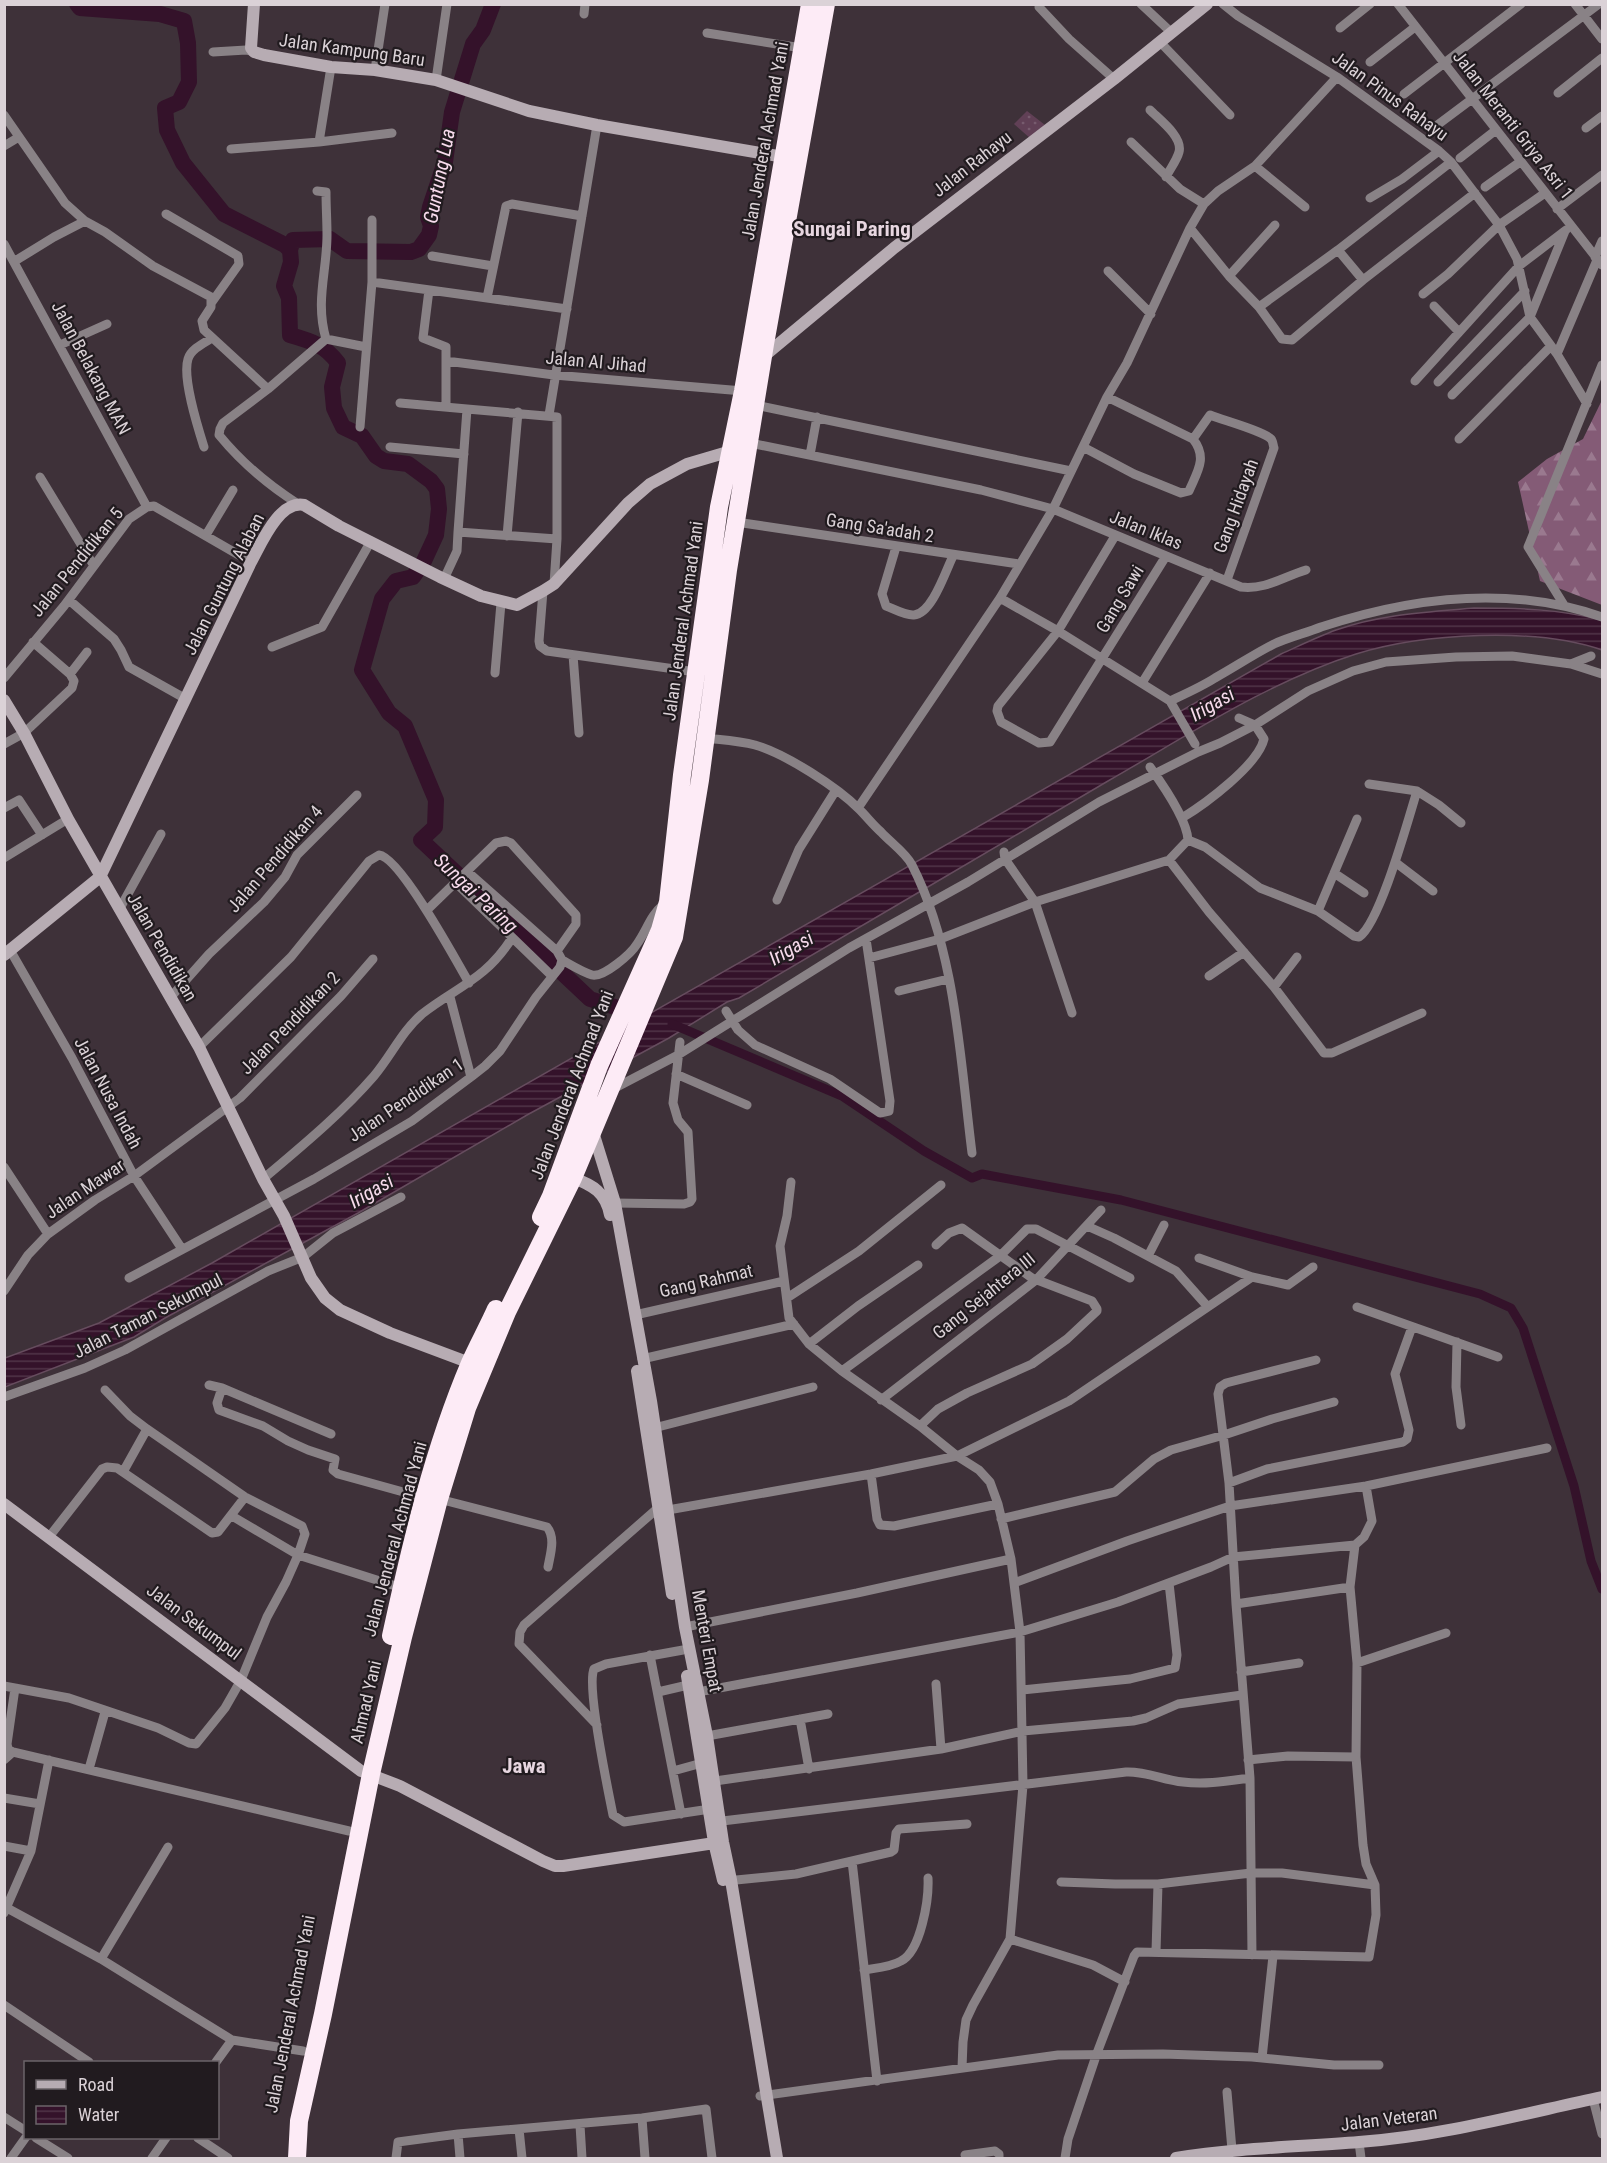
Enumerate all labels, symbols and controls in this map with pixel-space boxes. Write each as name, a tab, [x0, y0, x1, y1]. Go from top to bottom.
street label: Jalan Kampung Baru	[278, 29, 426, 70]
street label: Jalan Jenderal Achmad Yani	[737, 40, 792, 242]
street label: Jalan Pinus Rahayu	[1328, 46, 1452, 145]
street label: Jalan Meranti Griya Asri 1	[1449, 46, 1578, 203]
water label: Guntung Lua	[418, 126, 460, 226]
street label: Jalan Rahayu	[928, 126, 1015, 201]
district label: Sungai Paring	[793, 217, 911, 241]
street label: Jalan Belakang MAN	[47, 298, 135, 438]
street label: Jalan Al Jihad	[545, 347, 647, 376]
street label: Gang Hidayah	[1209, 456, 1262, 556]
street label: Jalan Pendidikan 5	[26, 503, 127, 621]
street label: Jalan Iklas	[1107, 505, 1186, 554]
street label: Jalan Guntung Alaban	[179, 509, 268, 658]
street label: Gang Sa'adah 2	[825, 509, 936, 546]
street label: Jalan Jenderal Achmad Yani	[658, 520, 707, 722]
street label: Gang Sawi	[1091, 561, 1148, 636]
water label: Irigasi	[1185, 681, 1239, 726]
street label: Jalan Pendidikan 4	[223, 801, 327, 916]
water label: Sungai Paring	[429, 848, 523, 938]
street label: Jalan Pendidikan	[123, 889, 202, 1005]
water label: Irigasi	[764, 925, 818, 970]
street label: Jalan Pendidikan 2	[235, 967, 344, 1078]
street label: Jalan Jenderal Achmad Yani	[526, 987, 617, 1182]
street label: Jalan Nusa Indah	[70, 1033, 147, 1152]
street label: Jalan Pendidikan 1	[344, 1053, 467, 1146]
street label: Jalan Mawar	[41, 1154, 129, 1223]
water label: Irigasi	[344, 1168, 398, 1213]
street label: Gang Sejahtera III	[928, 1248, 1039, 1343]
street label: Gang Rahmat	[657, 1260, 755, 1301]
street label: Jalan Taman Sekumpul	[70, 1269, 226, 1362]
street label: Jalan Jenderal Achmad Yani	[358, 1439, 431, 1639]
street label: Jalan Sekumpul	[143, 1579, 246, 1664]
street label: Menteri Empat	[688, 1588, 727, 1694]
street label: Ahmad Yani	[346, 1658, 385, 1745]
district label: Jawa	[502, 1754, 546, 1778]
street label: Jalan Jenderal Achmad Yani	[260, 1913, 319, 2115]
legend	[24, 2061, 219, 2139]
text: Road	[78, 2074, 114, 2095]
street label: Jalan Veteran	[1339, 2102, 1439, 2135]
text: Water	[78, 2104, 120, 2125]

